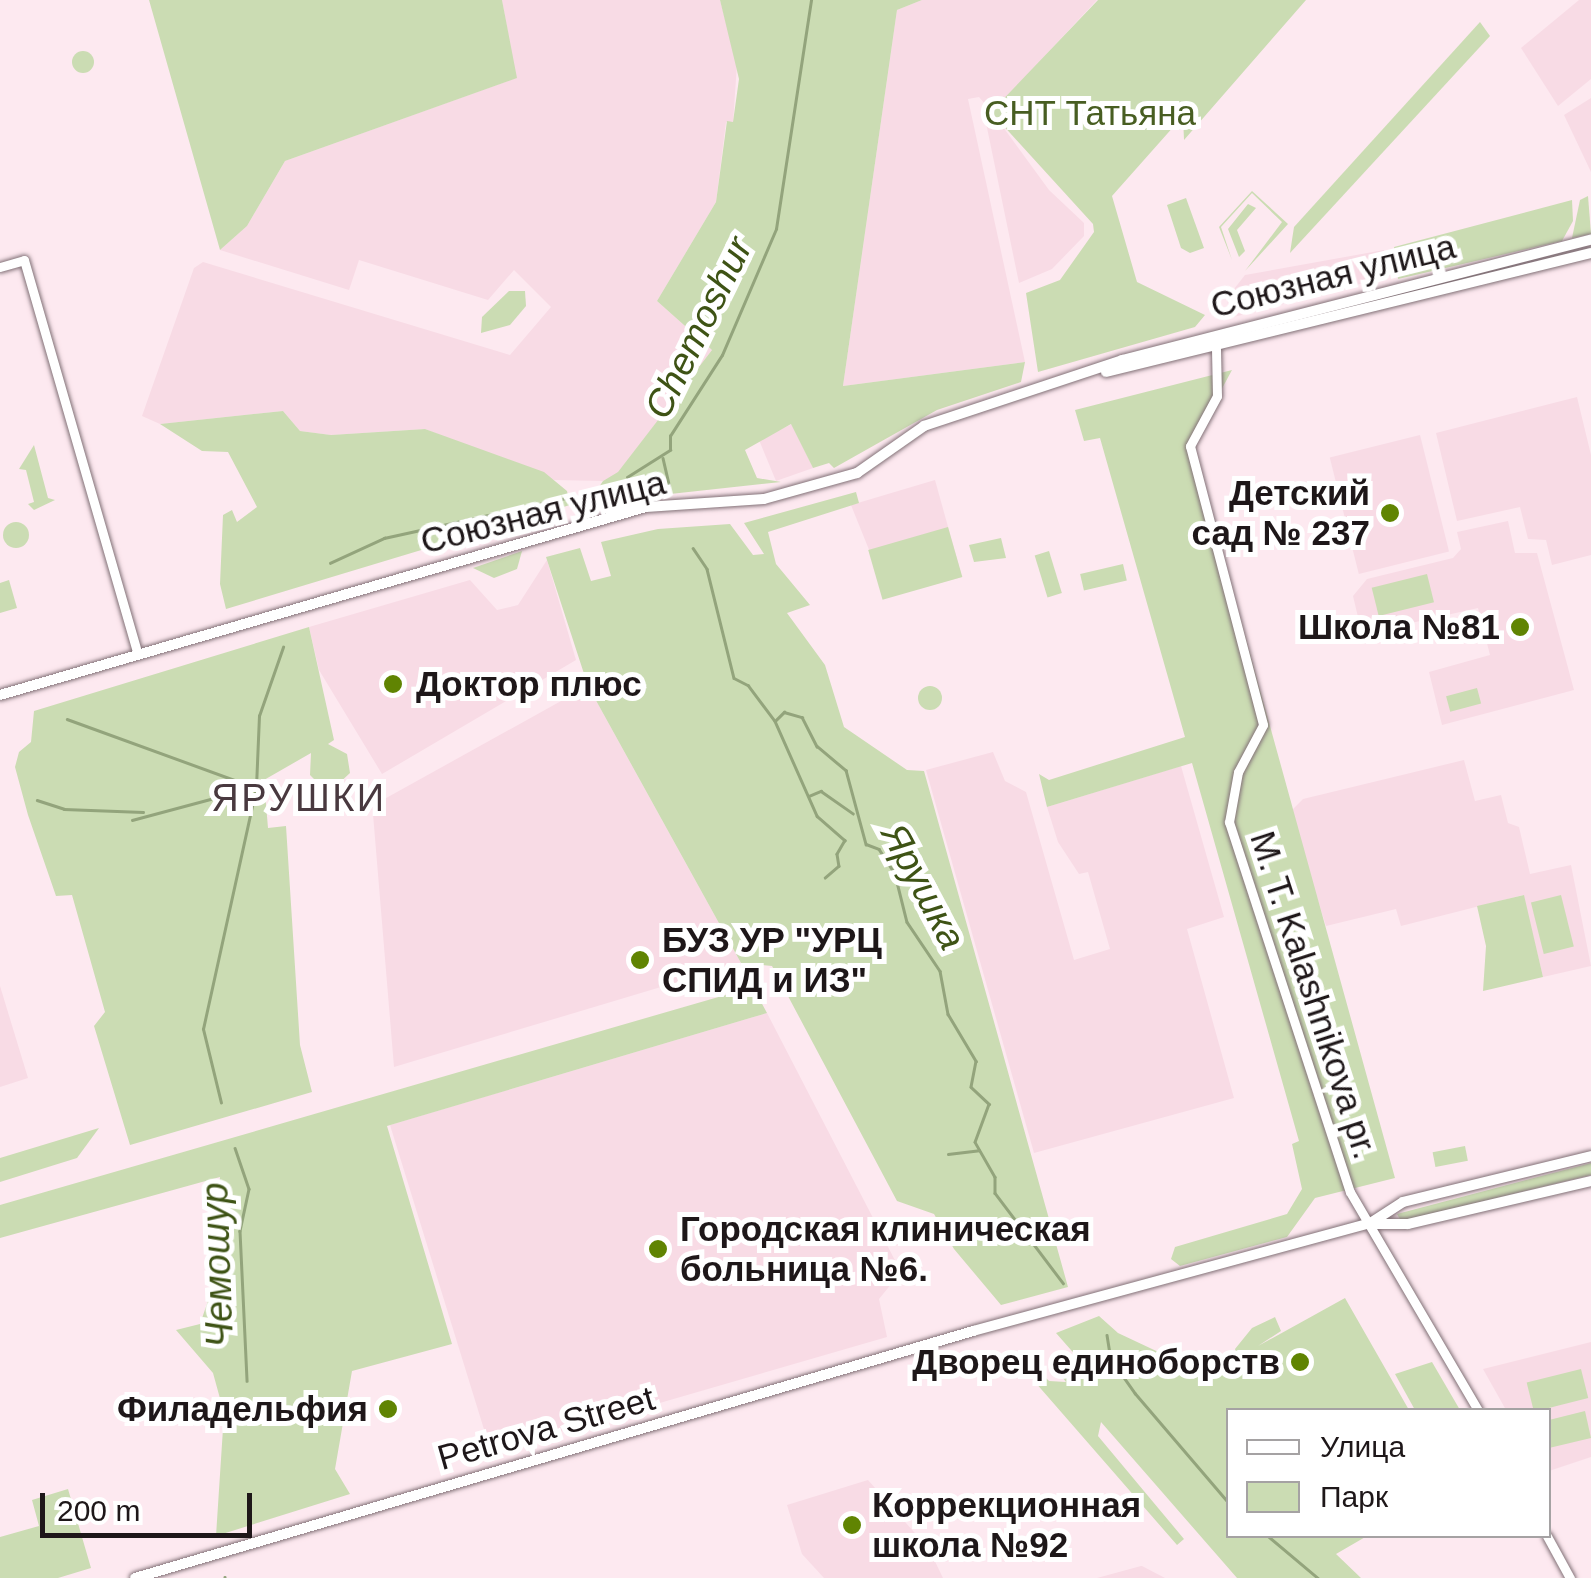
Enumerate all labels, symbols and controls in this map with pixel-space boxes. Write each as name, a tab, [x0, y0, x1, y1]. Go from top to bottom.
park label: СНТ Татьяна	[984, 92, 1196, 134]
street label: Союзная улица	[1206, 225, 1460, 327]
water label: Chemoshur	[635, 230, 763, 426]
street label: Союзная улица	[416, 461, 670, 563]
place label: Детский сад № 237	[1192, 472, 1370, 554]
marker: Детский сад № 237	[1379, 502, 1401, 524]
place label: Школа №81	[1298, 606, 1500, 648]
marker: Школа №81	[1509, 616, 1531, 638]
place label: Доктор плюс	[416, 663, 642, 705]
marker: Доктор плюс	[380, 671, 406, 697]
district label: ЯРУШКИ	[211, 776, 387, 822]
water label: Ярушка	[871, 817, 975, 957]
street label: M. T. Kalashnikova pr.	[1241, 826, 1387, 1164]
place label: БУЗ УР "УРЦ СПИД и ИЗ"	[662, 919, 882, 1001]
marker: БУЗ УР "УРЦ СПИД и ИЗ"	[627, 947, 653, 973]
water label: Чемошур	[192, 1182, 244, 1348]
place label: Городская клиническая больница №6.	[680, 1208, 1091, 1290]
marker: Городская клиническая больница №6.	[645, 1236, 671, 1262]
place label: Дворец единоборств	[912, 1341, 1280, 1383]
marker: Дворец единоборств	[1289, 1351, 1311, 1373]
street label: Petrova Street	[433, 1377, 659, 1479]
place label: Филадельфия	[117, 1388, 368, 1430]
marker: Филадельфия	[377, 1398, 399, 1420]
legend	[1226, 1408, 1551, 1538]
text: Улица	[1320, 1430, 1405, 1463]
scale bar	[45, 1473, 258, 1535]
text: Парк	[1320, 1480, 1388, 1513]
place label: Коррекционная школа №92	[872, 1484, 1141, 1566]
text: 200 m	[57, 1494, 140, 1527]
marker: Коррекционная школа №92	[841, 1514, 863, 1536]

